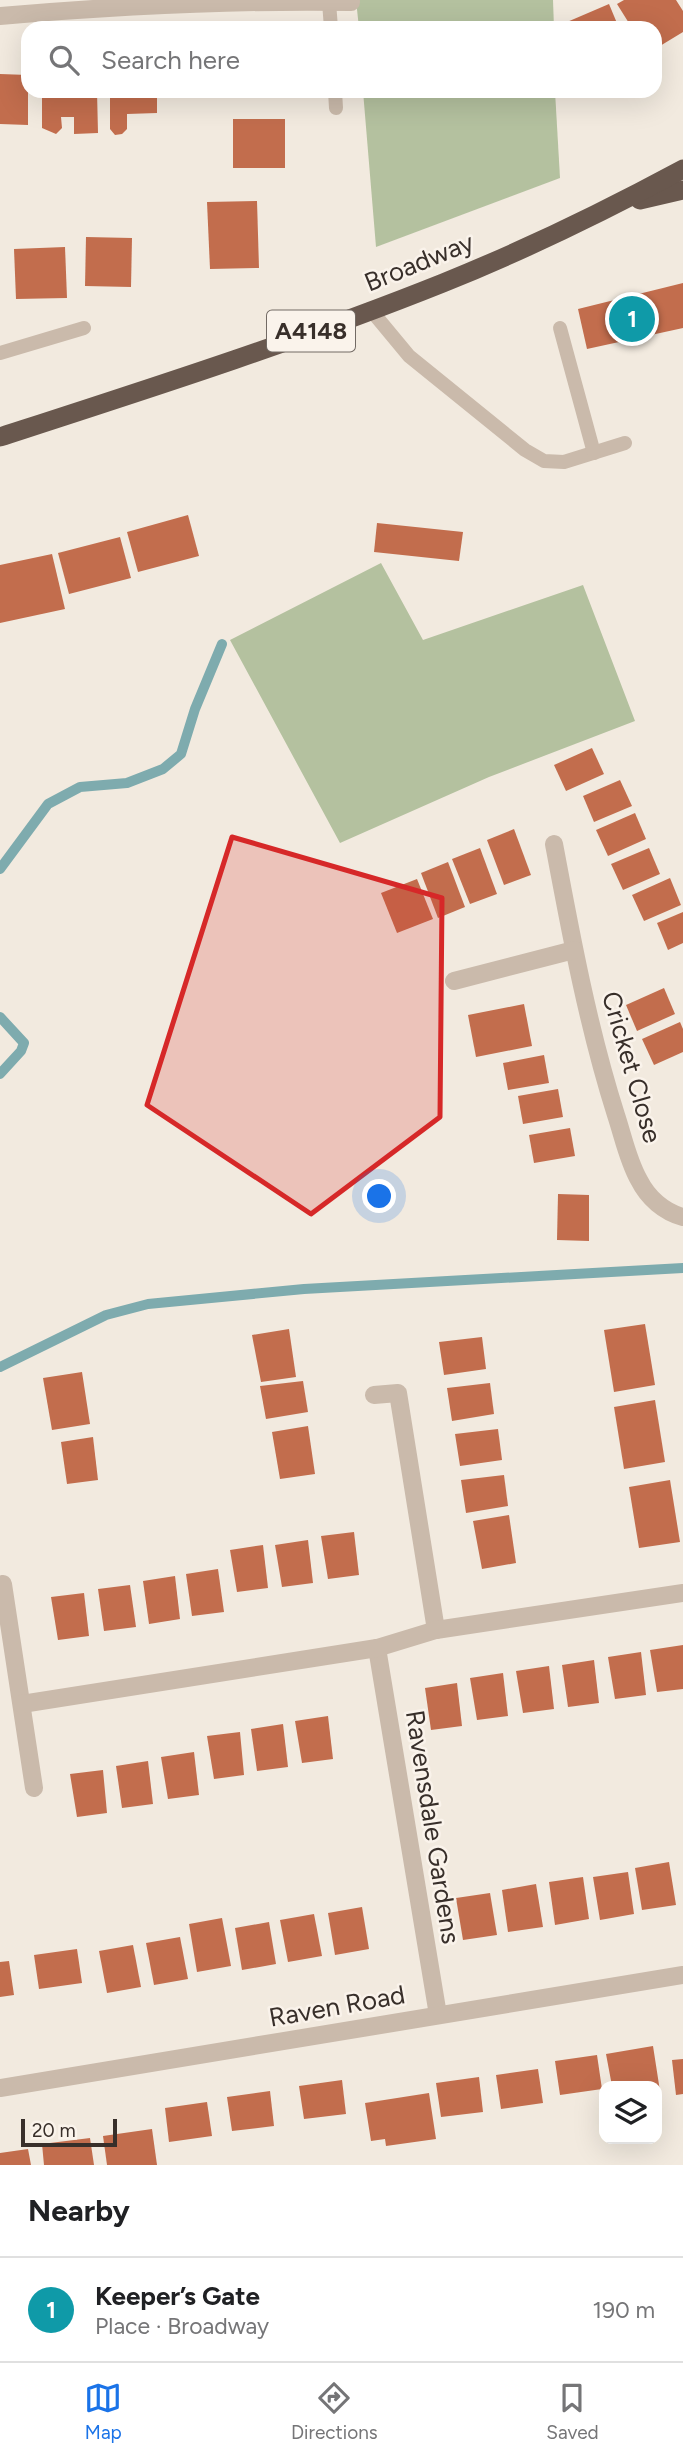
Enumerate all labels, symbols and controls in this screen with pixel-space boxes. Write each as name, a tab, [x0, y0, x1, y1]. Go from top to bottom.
search box	[21, 21, 662, 98]
icon: search	[45, 41, 83, 79]
text: Search here	[101, 44, 240, 76]
street label: Broadway	[360, 225, 479, 298]
pin: 1	[609, 293, 655, 345]
road number: A4148	[267, 310, 355, 352]
street label: Cricket Close	[595, 987, 669, 1147]
your location	[362, 1179, 396, 1213]
street label: Ravensdale Gardens	[399, 1708, 467, 1946]
street label: Raven Road	[266, 1978, 408, 2034]
map controls	[599, 2081, 662, 2144]
button: layers	[599, 2081, 662, 2144]
scale bar	[21, 2116, 117, 2148]
text: 20 m	[32, 2119, 76, 2142]
text: Nearby	[28, 2192, 130, 2229]
text: Keeper’s Gate	[95, 2280, 260, 2312]
text: 1	[46, 2296, 56, 2324]
text: 190 m	[592, 2296, 655, 2324]
text: Place · Broadway	[95, 2312, 269, 2340]
tab: Map	[84, 2379, 122, 2444]
tab: Directions	[291, 2379, 378, 2444]
tab: Saved	[546, 2379, 599, 2444]

